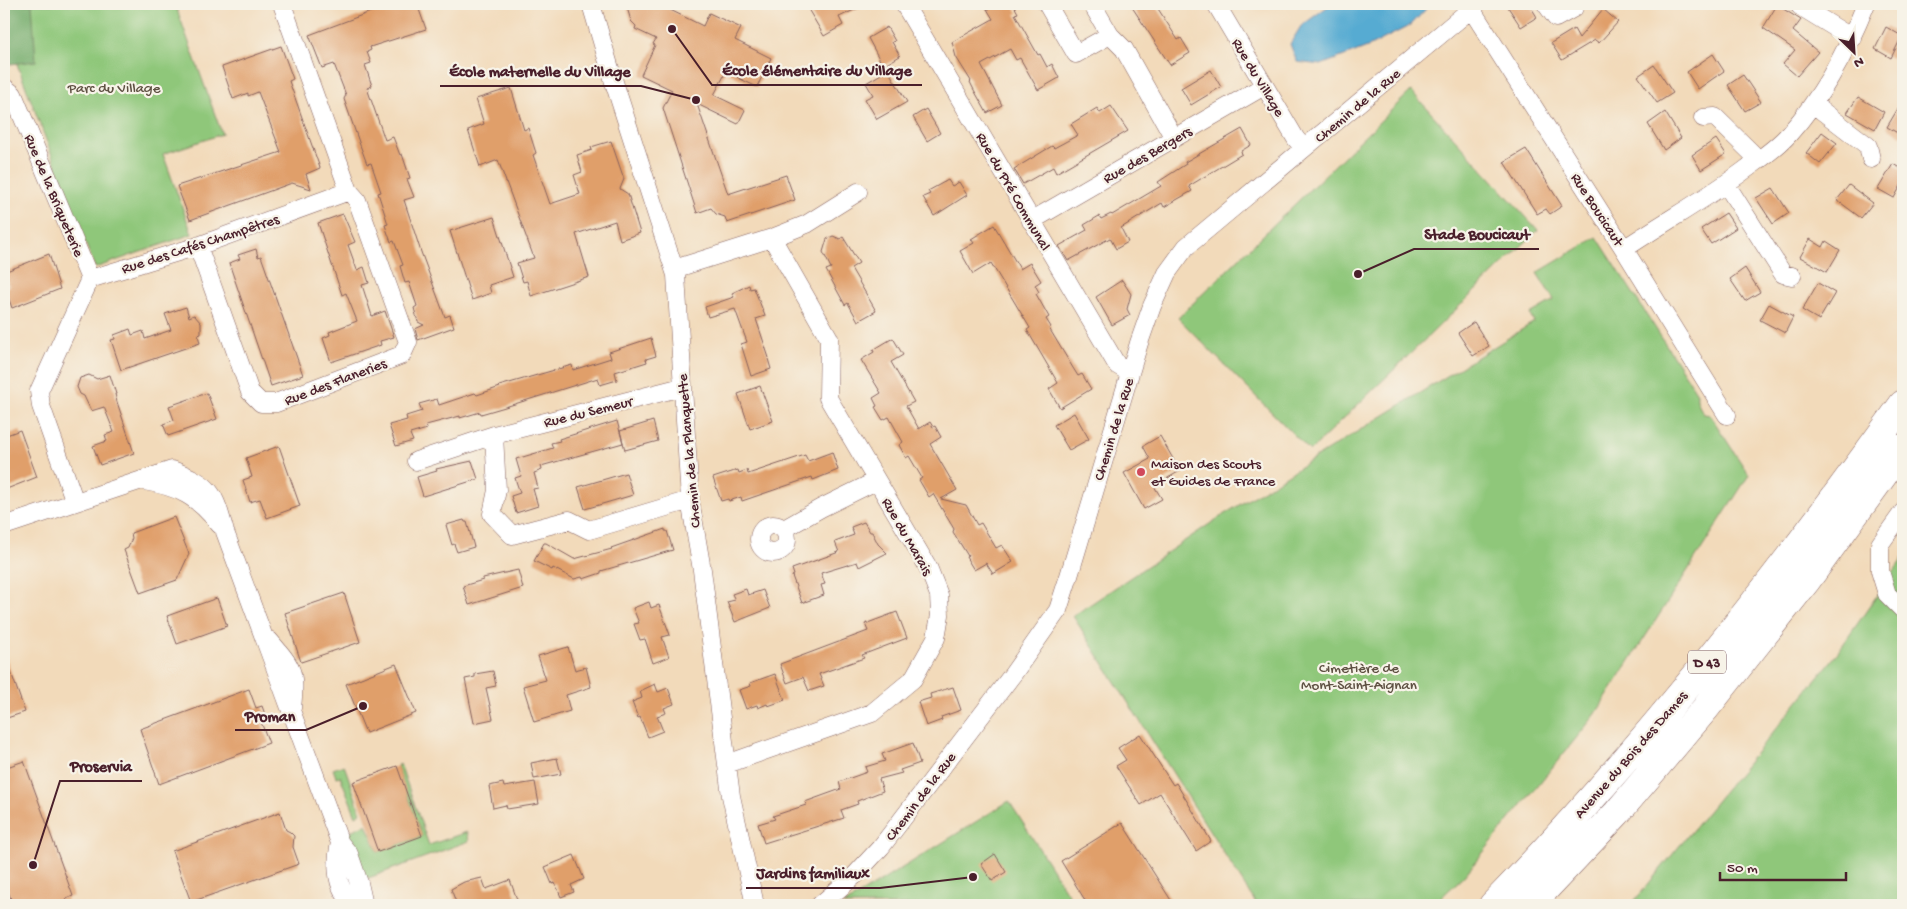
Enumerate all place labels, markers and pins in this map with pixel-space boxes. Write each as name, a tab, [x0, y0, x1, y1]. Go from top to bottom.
callout: École élémentaire du Village	[712, 54, 922, 85]
callout: École maternelle du Village	[440, 55, 641, 86]
callout: Stade Boucicaut	[1414, 218, 1539, 249]
place label: Maison des Scouts et Guides de France	[1151, 456, 1275, 491]
marker: Maison des Scouts et Guides de France	[1135, 466, 1147, 478]
callout: Proman	[235, 699, 306, 730]
callout: Proservia	[60, 750, 142, 781]
callout: Jardins familiaux	[746, 857, 880, 888]

